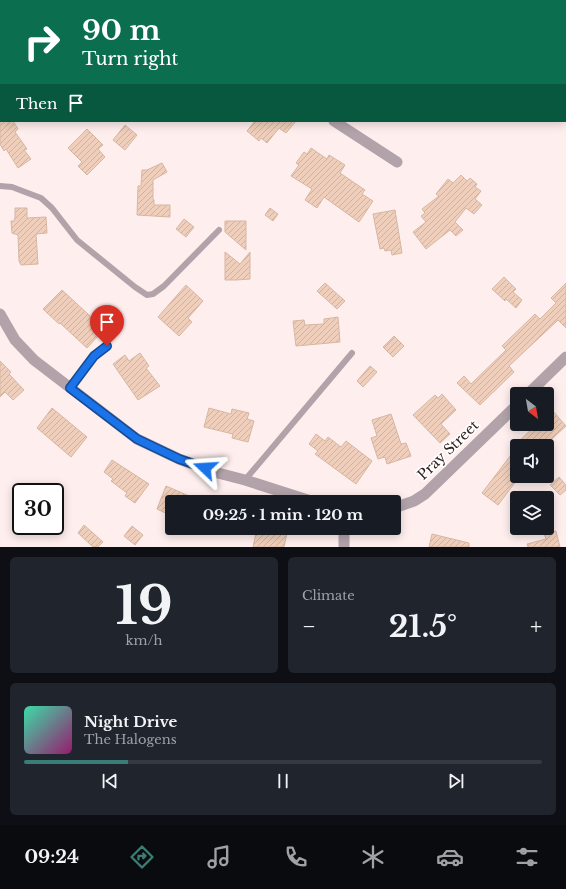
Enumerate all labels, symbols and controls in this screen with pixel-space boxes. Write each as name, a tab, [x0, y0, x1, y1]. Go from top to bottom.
text: 90 m	[82, 13, 160, 48]
icon: right	[16, 16, 68, 68]
text: Turn right	[82, 48, 178, 70]
icon: arrive	[65, 92, 87, 114]
text: Then	[16, 94, 57, 113]
pin	[90, 305, 124, 346]
icon: arrive	[96, 311, 118, 333]
north arrow	[510, 387, 554, 431]
map controls	[510, 387, 554, 535]
street label: Pray Street	[414, 416, 483, 484]
button: sound	[510, 439, 554, 483]
position arrow	[184, 447, 226, 489]
speed limit sign: 30	[12, 483, 64, 535]
button: layers	[510, 491, 554, 535]
text: 09:25 · 1 min · 120 m	[203, 505, 363, 524]
text: 19	[115, 574, 173, 638]
text: Climate	[302, 587, 355, 604]
text: 21.5°	[389, 608, 457, 645]
text: −	[302, 613, 316, 640]
text: +	[530, 613, 542, 640]
text: km/h	[126, 632, 162, 649]
text: Night Drive	[84, 712, 177, 731]
text: The Halogens	[84, 731, 177, 748]
icon: previous	[99, 770, 121, 792]
icon: pause	[272, 770, 294, 792]
icon: next	[445, 770, 467, 792]
icon: directions	[128, 843, 156, 871]
icon: music	[205, 843, 233, 871]
icon: phone	[282, 843, 310, 871]
icon: climate	[359, 843, 387, 871]
icon: car	[436, 843, 464, 871]
icon: filters	[513, 843, 541, 871]
text: 09:24	[25, 846, 79, 868]

